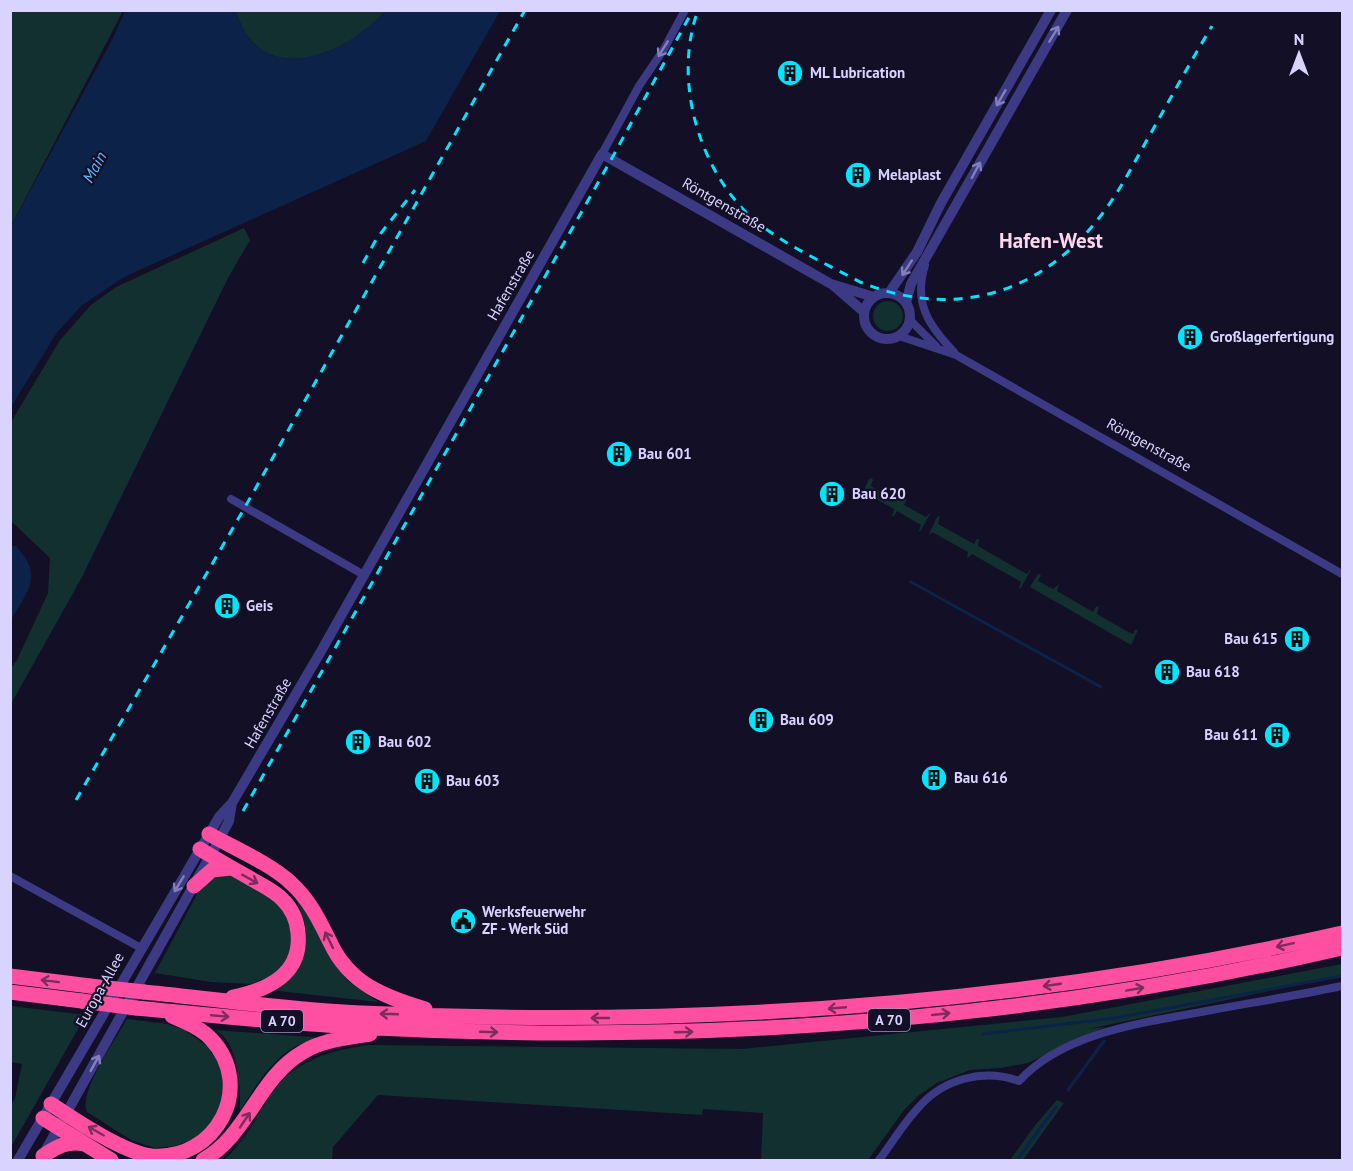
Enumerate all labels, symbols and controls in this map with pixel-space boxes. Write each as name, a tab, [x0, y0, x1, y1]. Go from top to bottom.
north arrow	[1269, 24, 1329, 84]
one-way arrow	[1048, 26, 1060, 43]
text: N	[1294, 29, 1304, 49]
one-way arrow	[657, 40, 669, 57]
building icon: ML Lubrication	[775, 58, 805, 88]
place label: ML Lubrication	[810, 63, 905, 82]
one-way arrow	[994, 89, 1006, 106]
water label: Main	[77, 148, 111, 186]
building icon: Melaplast	[843, 160, 873, 190]
one-way arrow	[971, 162, 982, 180]
place label: Melaplast	[878, 165, 942, 184]
street label: Röntgenstraße	[679, 173, 770, 236]
district label: Hafen-West	[999, 227, 1104, 254]
street label: Hafenstraße	[483, 246, 538, 323]
one-way arrow	[900, 260, 913, 277]
building icon: Großlagerfertigung	[1175, 322, 1205, 352]
place label: Großlagerfertigung	[1210, 327, 1334, 346]
street label: Röntgenstraße	[1104, 414, 1195, 476]
building icon: Bau 601	[604, 439, 634, 469]
place label: Bau 601	[638, 444, 692, 463]
building icon: Bau 620	[817, 479, 847, 509]
place label: Bau 620	[852, 484, 906, 503]
building icon: Geis	[212, 591, 242, 621]
place label: Geis	[246, 596, 273, 615]
building icon: Bau 615	[1282, 624, 1312, 654]
place label: Bau 615	[1224, 629, 1278, 648]
building icon: Bau 618	[1152, 657, 1182, 687]
place label: Bau 618	[1186, 662, 1240, 681]
street label: Hafenstraße	[240, 674, 295, 751]
building icon: Bau 609	[746, 705, 776, 735]
place label: Bau 609	[780, 710, 834, 729]
building icon: Bau 611	[1262, 720, 1292, 750]
place label: Bau 611	[1204, 725, 1258, 744]
building icon: Bau 602	[343, 727, 373, 757]
place label: Bau 602	[378, 732, 432, 751]
building icon: Bau 616	[919, 763, 949, 793]
building icon: Bau 603	[412, 766, 442, 796]
place label: Bau 616	[954, 768, 1008, 787]
place label: Bau 603	[446, 771, 500, 790]
one-way arrow	[241, 873, 258, 885]
one-way arrow	[173, 875, 185, 892]
place label: Werksfeuerwehr ZF - Werk Süd	[482, 902, 587, 938]
public building icon: Werksfeuerwehr ZF - Werk Süd	[448, 906, 478, 936]
one-way arrow	[323, 932, 335, 950]
one-way arrow	[1276, 940, 1295, 952]
street label: Europa-Allee	[71, 949, 128, 1031]
one-way arrow	[41, 975, 61, 986]
one-way arrow	[1042, 980, 1062, 991]
one-way arrow	[1124, 983, 1144, 994]
one-way arrow	[828, 1003, 848, 1014]
one-way arrow	[380, 1008, 400, 1019]
road number: A 70	[868, 1009, 910, 1031]
one-way arrow	[931, 1009, 951, 1020]
one-way arrow	[209, 1010, 229, 1021]
road number: A 70	[261, 1010, 303, 1032]
one-way arrow	[591, 1012, 611, 1024]
one-way arrow	[479, 1026, 499, 1038]
one-way arrow	[674, 1026, 694, 1037]
one-way arrow	[89, 1055, 101, 1072]
one-way arrow	[239, 1112, 251, 1129]
one-way arrow	[88, 1125, 105, 1137]

